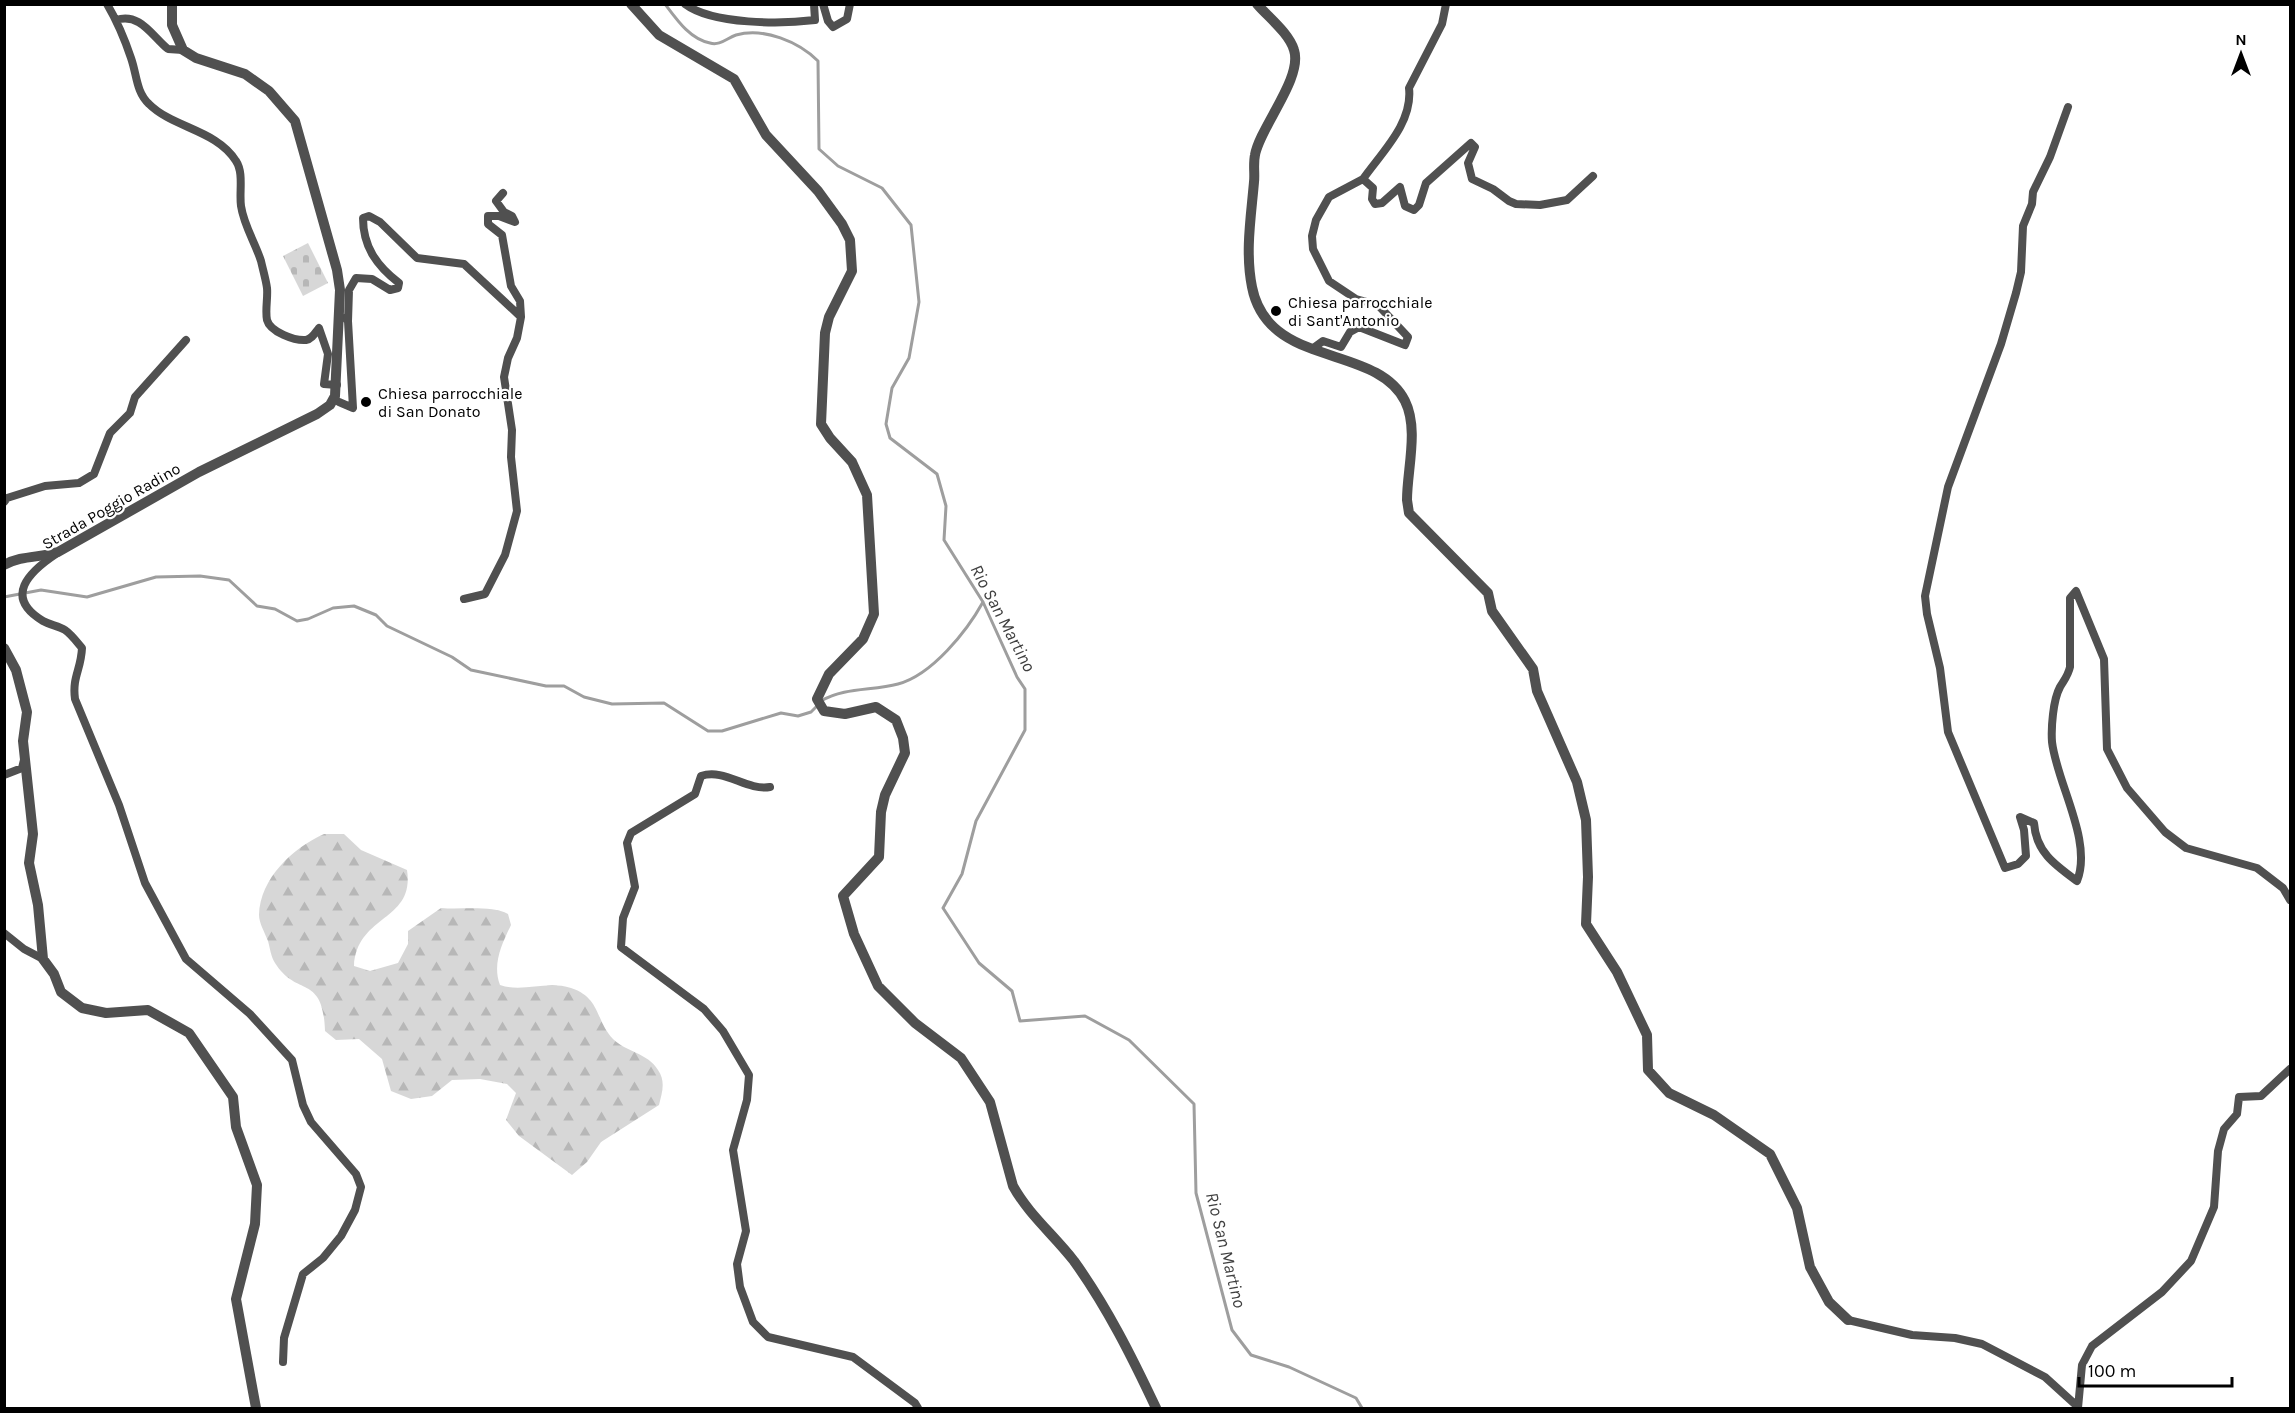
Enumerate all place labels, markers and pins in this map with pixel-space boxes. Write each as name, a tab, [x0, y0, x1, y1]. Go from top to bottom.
place label: Chiesa parrocchiale di Sant'Antonio	[1288, 293, 1432, 330]
marker: Chiesa parrocchiale di Sant'Antonio	[1269, 304, 1283, 318]
place label: Chiesa parrocchiale di San Donato	[378, 384, 522, 421]
marker: Chiesa parrocchiale di San Donato	[359, 395, 373, 409]

